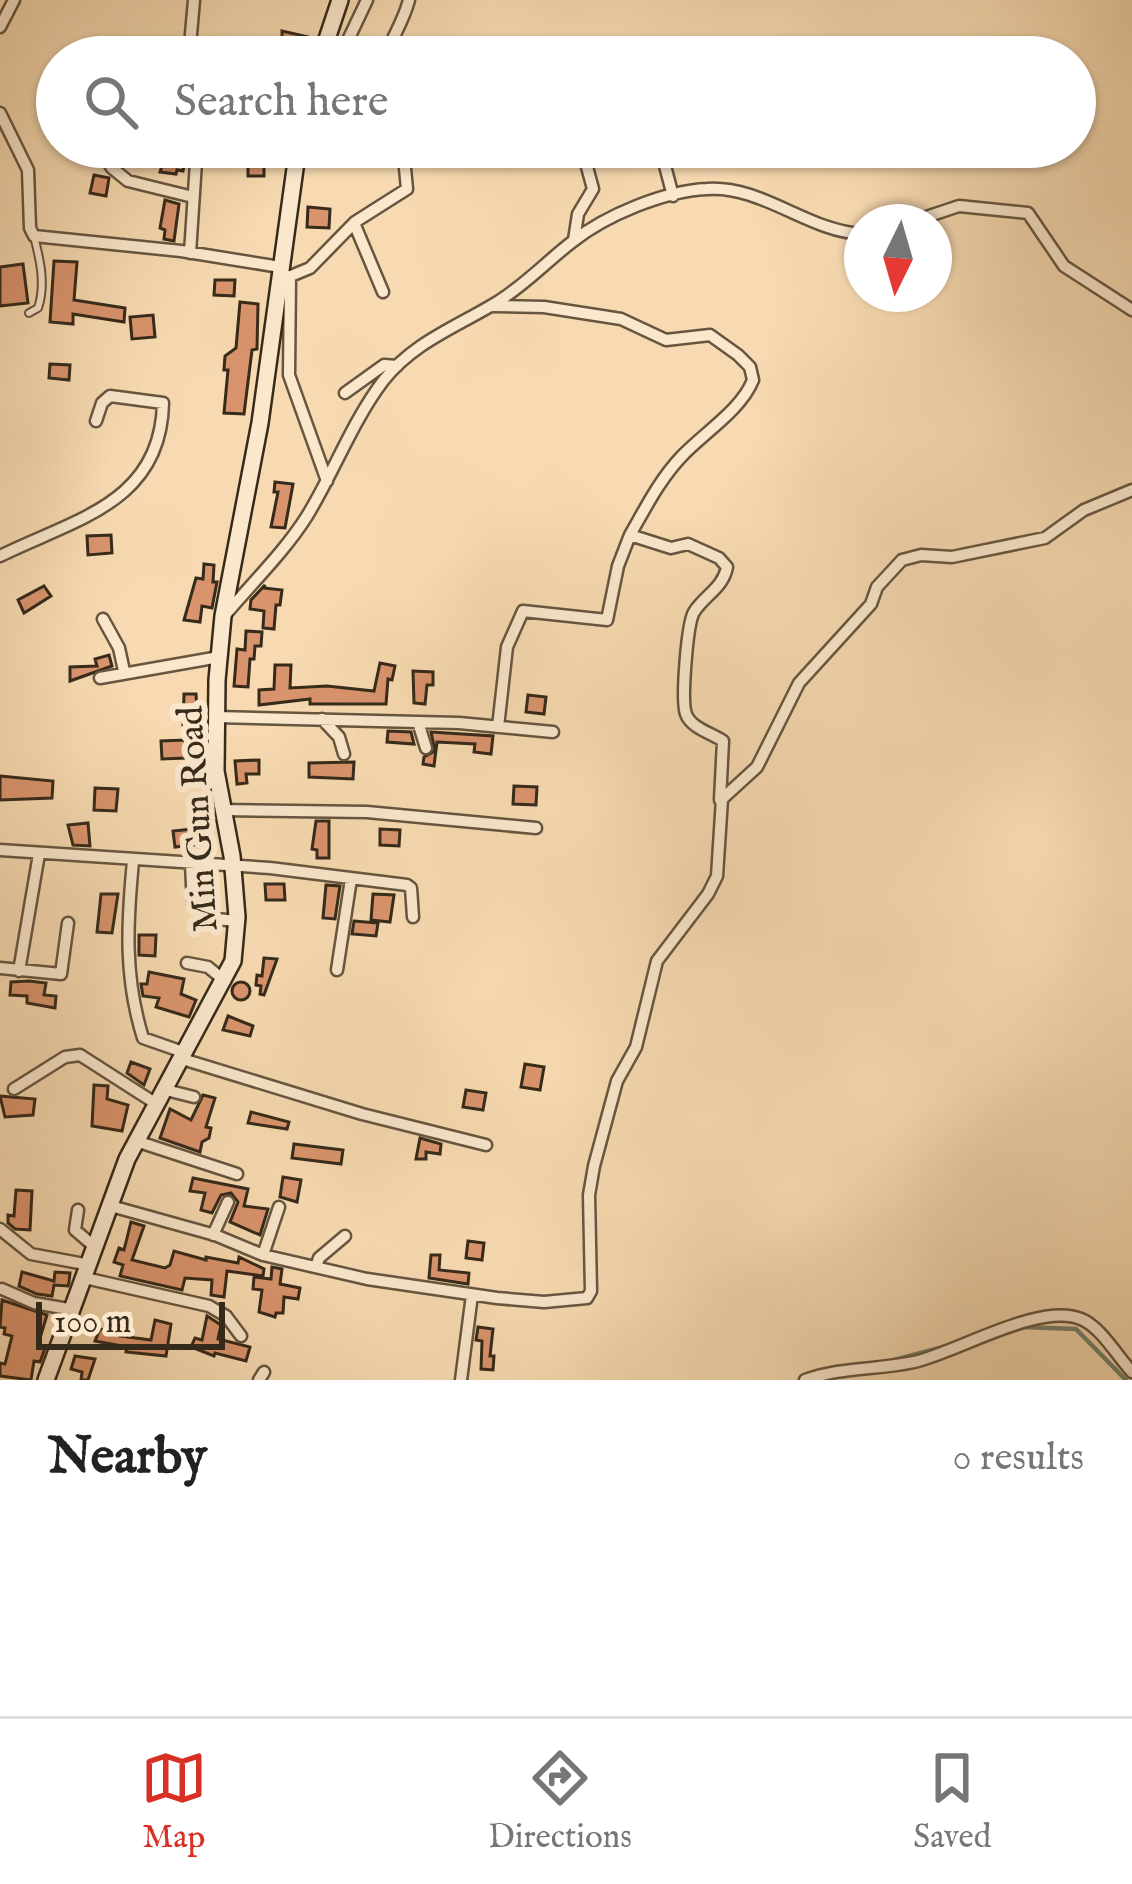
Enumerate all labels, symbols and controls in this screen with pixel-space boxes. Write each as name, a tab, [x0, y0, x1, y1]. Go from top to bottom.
search box	[36, 36, 1096, 168]
icon: search	[78, 69, 144, 135]
text: Search here	[174, 74, 388, 131]
north arrow	[844, 204, 952, 312]
street label: Min Gun Road	[168, 704, 230, 933]
scale bar	[36, 1296, 225, 1349]
text: 100 m	[54, 1302, 131, 1344]
text: Nearby	[48, 1426, 207, 1491]
text: 0 results	[952, 1434, 1084, 1483]
tab: Map	[141, 1745, 207, 1859]
tab: Directions	[488, 1745, 632, 1859]
tab: Saved	[913, 1745, 991, 1859]

